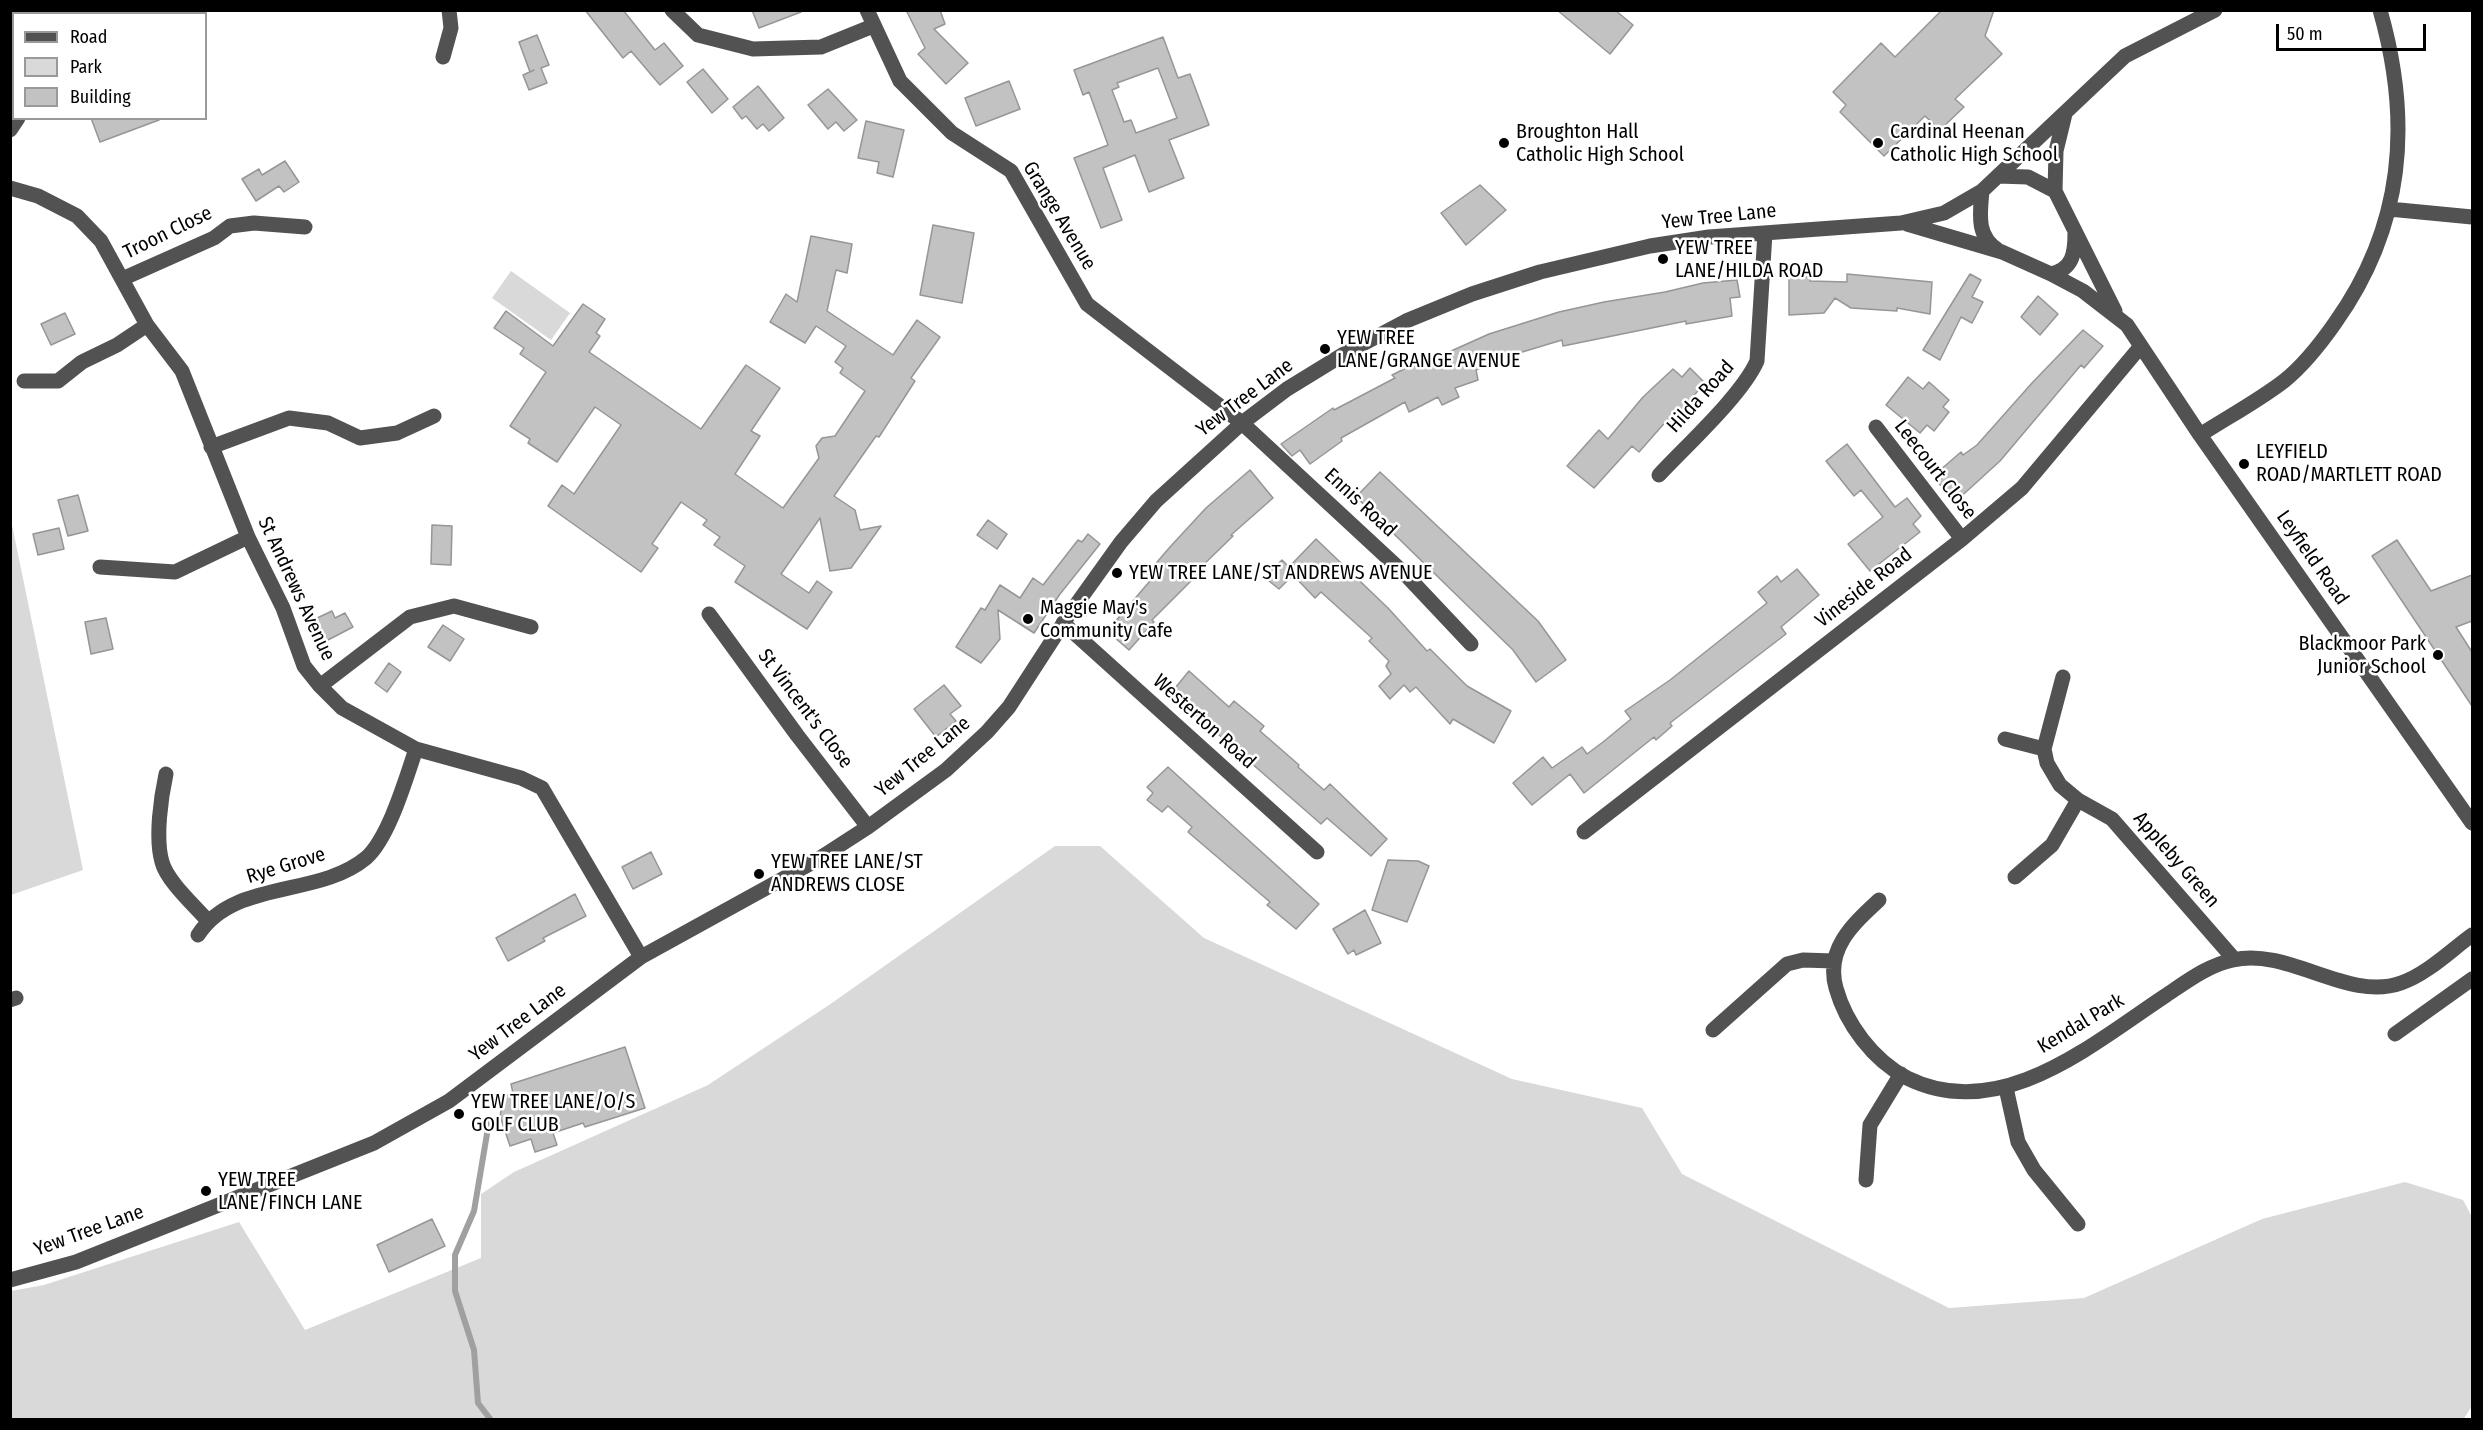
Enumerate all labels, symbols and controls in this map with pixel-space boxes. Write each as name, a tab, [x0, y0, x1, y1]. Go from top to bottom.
legend	[12, 12, 207, 120]
scale bar	[2279, 12, 2429, 50]
text: 50 m	[2287, 23, 2323, 45]
text: Road	[70, 26, 107, 48]
text: Park	[70, 56, 102, 78]
text: Building	[70, 86, 131, 108]
place label: Broughton Hall Catholic High School	[1516, 120, 1684, 167]
place label: Cardinal Heenan Catholic High School	[1890, 120, 2058, 167]
marker: Broughton Hall Catholic High School	[1497, 136, 1511, 150]
marker: Cardinal Heenan Catholic High School	[1871, 136, 1885, 150]
street label: Grange Avenue	[1017, 158, 1101, 274]
street label: Yew Tree Lane	[1661, 199, 1777, 235]
street label: Troon Close	[120, 201, 216, 265]
place label: YEW TREE LANE/HILDA ROAD	[1675, 236, 1823, 283]
marker: YEW TREE LANE/HILDA ROAD	[1656, 252, 1670, 266]
place label: YEW TREE LANE/GRANGE AVENUE	[1337, 326, 1520, 373]
marker: YEW TREE LANE/GRANGE AVENUE	[1318, 342, 1332, 356]
street label: Yew Tree Lane	[1192, 354, 1298, 442]
street label: Hilda Road	[1662, 356, 1740, 438]
street label: Leecourt Close	[1889, 415, 1981, 525]
place label: LEYFIELD ROAD/MARTLETT ROAD	[2256, 440, 2442, 487]
marker: LEYFIELD ROAD/MARTLETT ROAD	[2237, 457, 2251, 471]
street label: Ennis Road	[1319, 464, 1401, 542]
street label: Leyfield Road	[2271, 506, 2353, 610]
street label: St Andrews Avenue	[252, 513, 340, 665]
street label: Vineside Road	[1811, 543, 1917, 633]
place label: YEW TREE LANE/ST ANDREWS AVENUE	[1129, 561, 1432, 585]
marker: YEW TREE LANE/ST ANDREWS AVENUE	[1110, 566, 1124, 580]
place label: Maggie May's Community Cafe	[1040, 596, 1173, 643]
marker: Maggie May's Community Cafe	[1021, 612, 1035, 626]
place label: Blackmoor Park Junior School	[2299, 632, 2426, 679]
street label: St Vincent's Close	[752, 645, 858, 773]
marker: Blackmoor Park Junior School	[2431, 648, 2445, 662]
street label: Westerton Road	[1148, 670, 1260, 774]
street label: Yew Tree Lane	[871, 712, 975, 802]
street label: Appleby Green	[2128, 807, 2224, 913]
street label: Rye Grove	[244, 843, 328, 889]
place label: YEW TREE LANE/ST ANDREWS CLOSE	[771, 850, 923, 897]
marker: YEW TREE LANE/ST ANDREWS CLOSE	[752, 867, 766, 881]
street label: Yew Tree Lane	[465, 979, 571, 1067]
street label: Kendal Park	[2033, 989, 2129, 1059]
place label: YEW TREE LANE/O/S GOLF CLUB	[471, 1090, 635, 1137]
marker: YEW TREE LANE/O/S GOLF CLUB	[452, 1107, 466, 1121]
place label: YEW TREE LANE/FINCH LANE	[218, 1168, 362, 1215]
marker: YEW TREE LANE/FINCH LANE	[199, 1184, 213, 1198]
street label: Yew Tree Lane	[31, 1200, 147, 1262]

